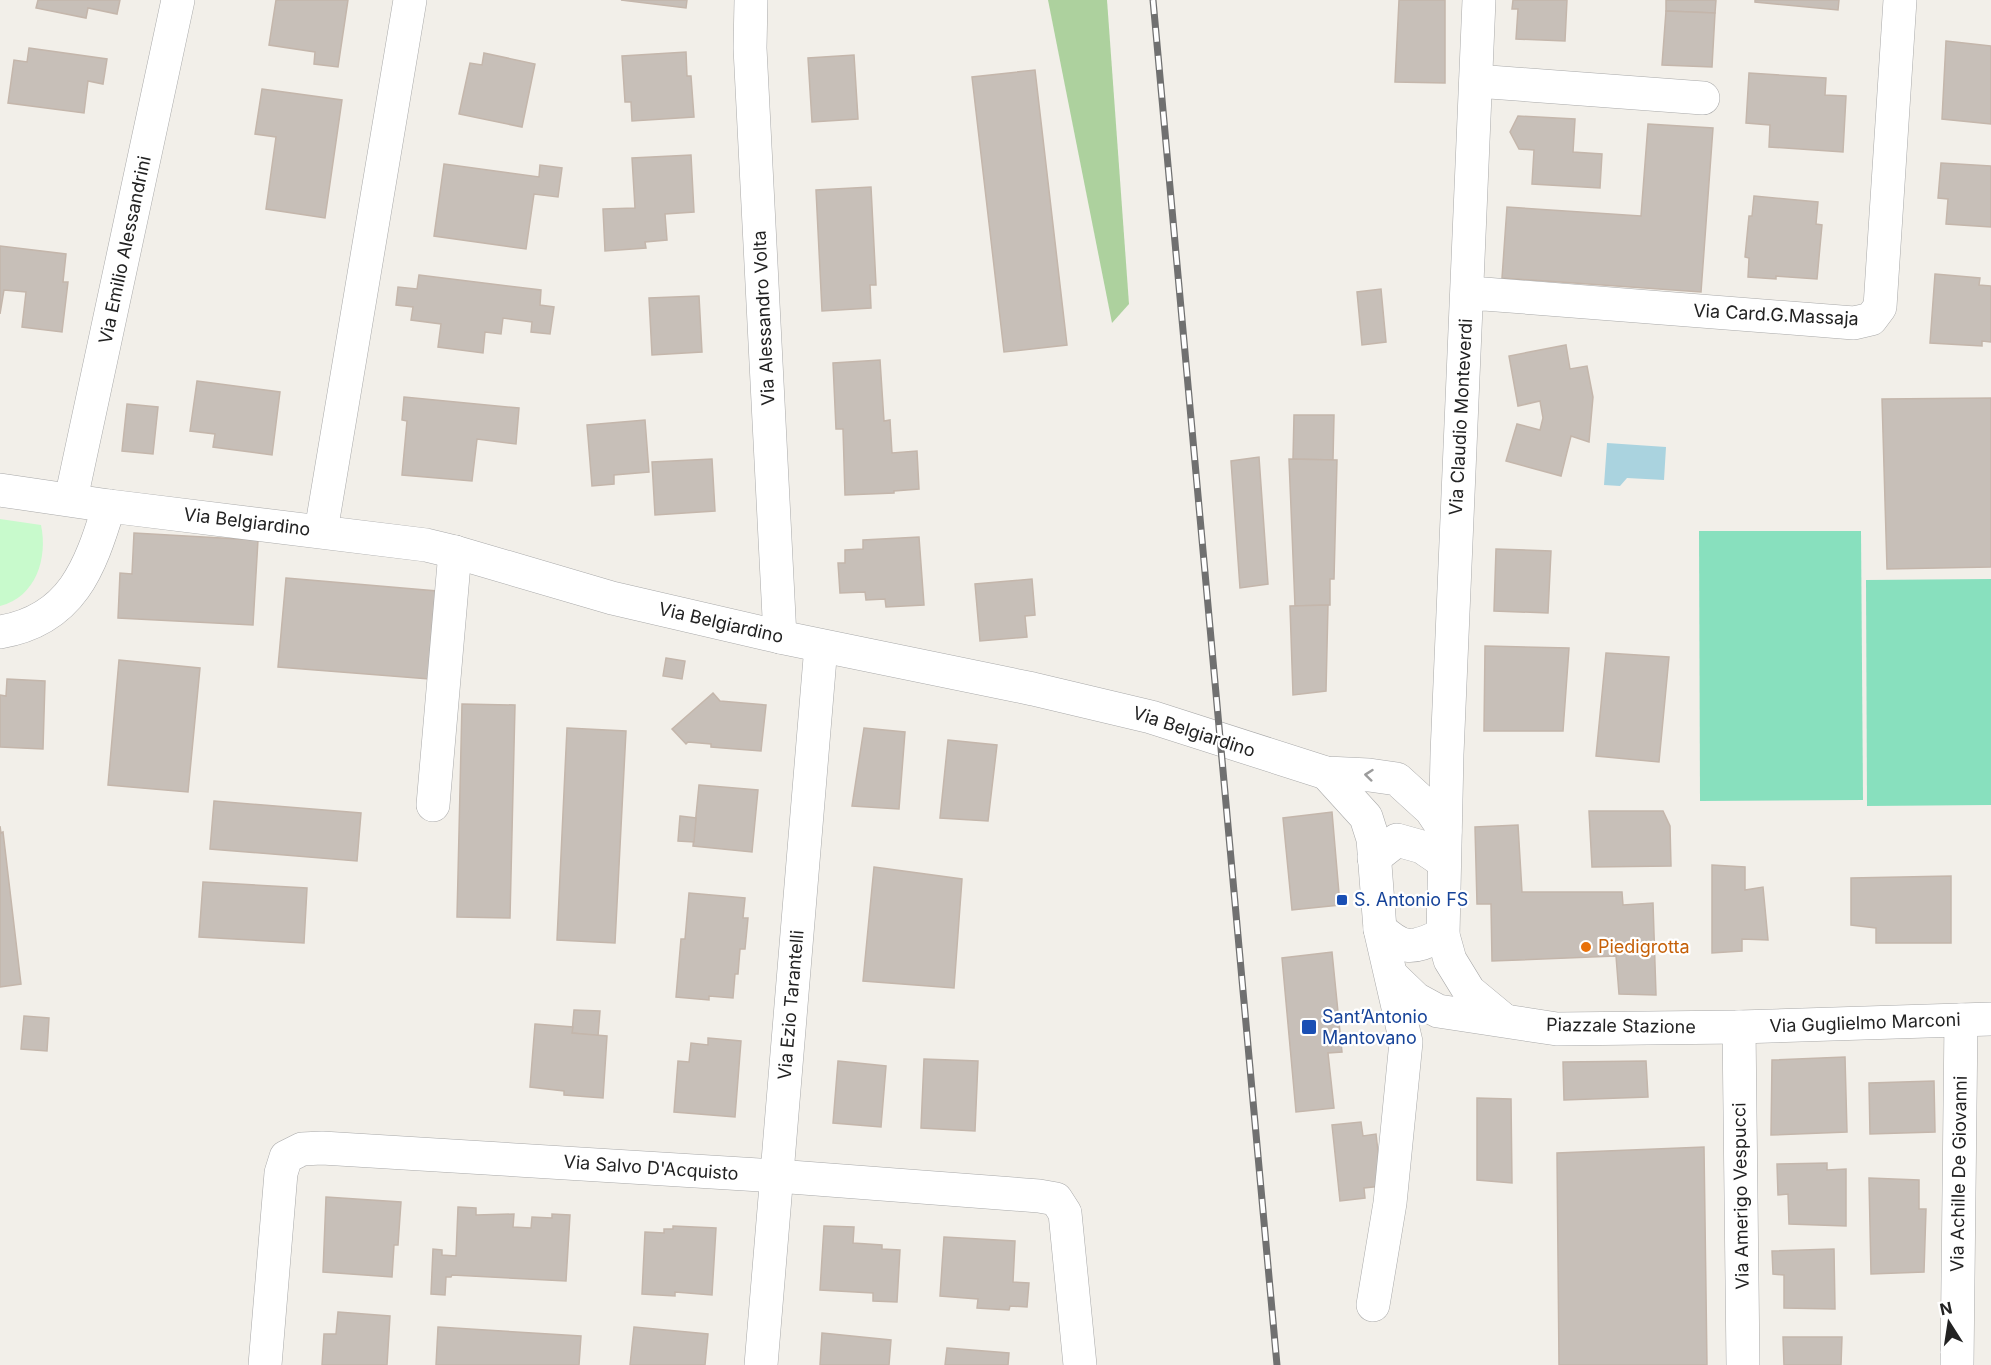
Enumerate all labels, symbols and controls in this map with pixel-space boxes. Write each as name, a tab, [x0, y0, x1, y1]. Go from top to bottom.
street label: Via Emilio Alessandrini	[94, 154, 155, 346]
street label: Via Alessandro Volta	[748, 230, 779, 406]
street label: Via Card.G.Massaja	[1693, 300, 1859, 329]
street label: Via Claudio Monteverdi	[1445, 318, 1476, 516]
street label: Via Belgiardino	[183, 503, 312, 540]
street label: Via Belgiardino	[657, 598, 786, 647]
street label: Via Belgiardino	[1130, 702, 1258, 761]
one-way arrow	[1365, 769, 1374, 782]
place label: S. Antonio FS	[1354, 889, 1468, 910]
marker: S. Antonio FS	[1335, 893, 1349, 907]
street label: Via Ezio Tarantelli	[773, 929, 808, 1081]
place label: Piedigrotta	[1598, 936, 1690, 957]
marker: Piedigrotta	[1579, 940, 1593, 954]
place label: Sant’Antonio Mantovano	[1322, 1006, 1428, 1048]
street label: Via Guglielmo Marconi	[1769, 1009, 1961, 1036]
street label: Piazzale Stazione	[1546, 1014, 1696, 1037]
marker: Sant’Antonio Mantovano	[1300, 1018, 1318, 1036]
street label: Via Achille De Giovanni	[1946, 1076, 1971, 1272]
street label: Via Amerigo Vespucci	[1728, 1102, 1753, 1290]
street label: Via Salvo D'Acquisto	[563, 1151, 739, 1184]
north arrow	[1919, 1293, 1979, 1353]
text: N	[1938, 1297, 1954, 1319]

